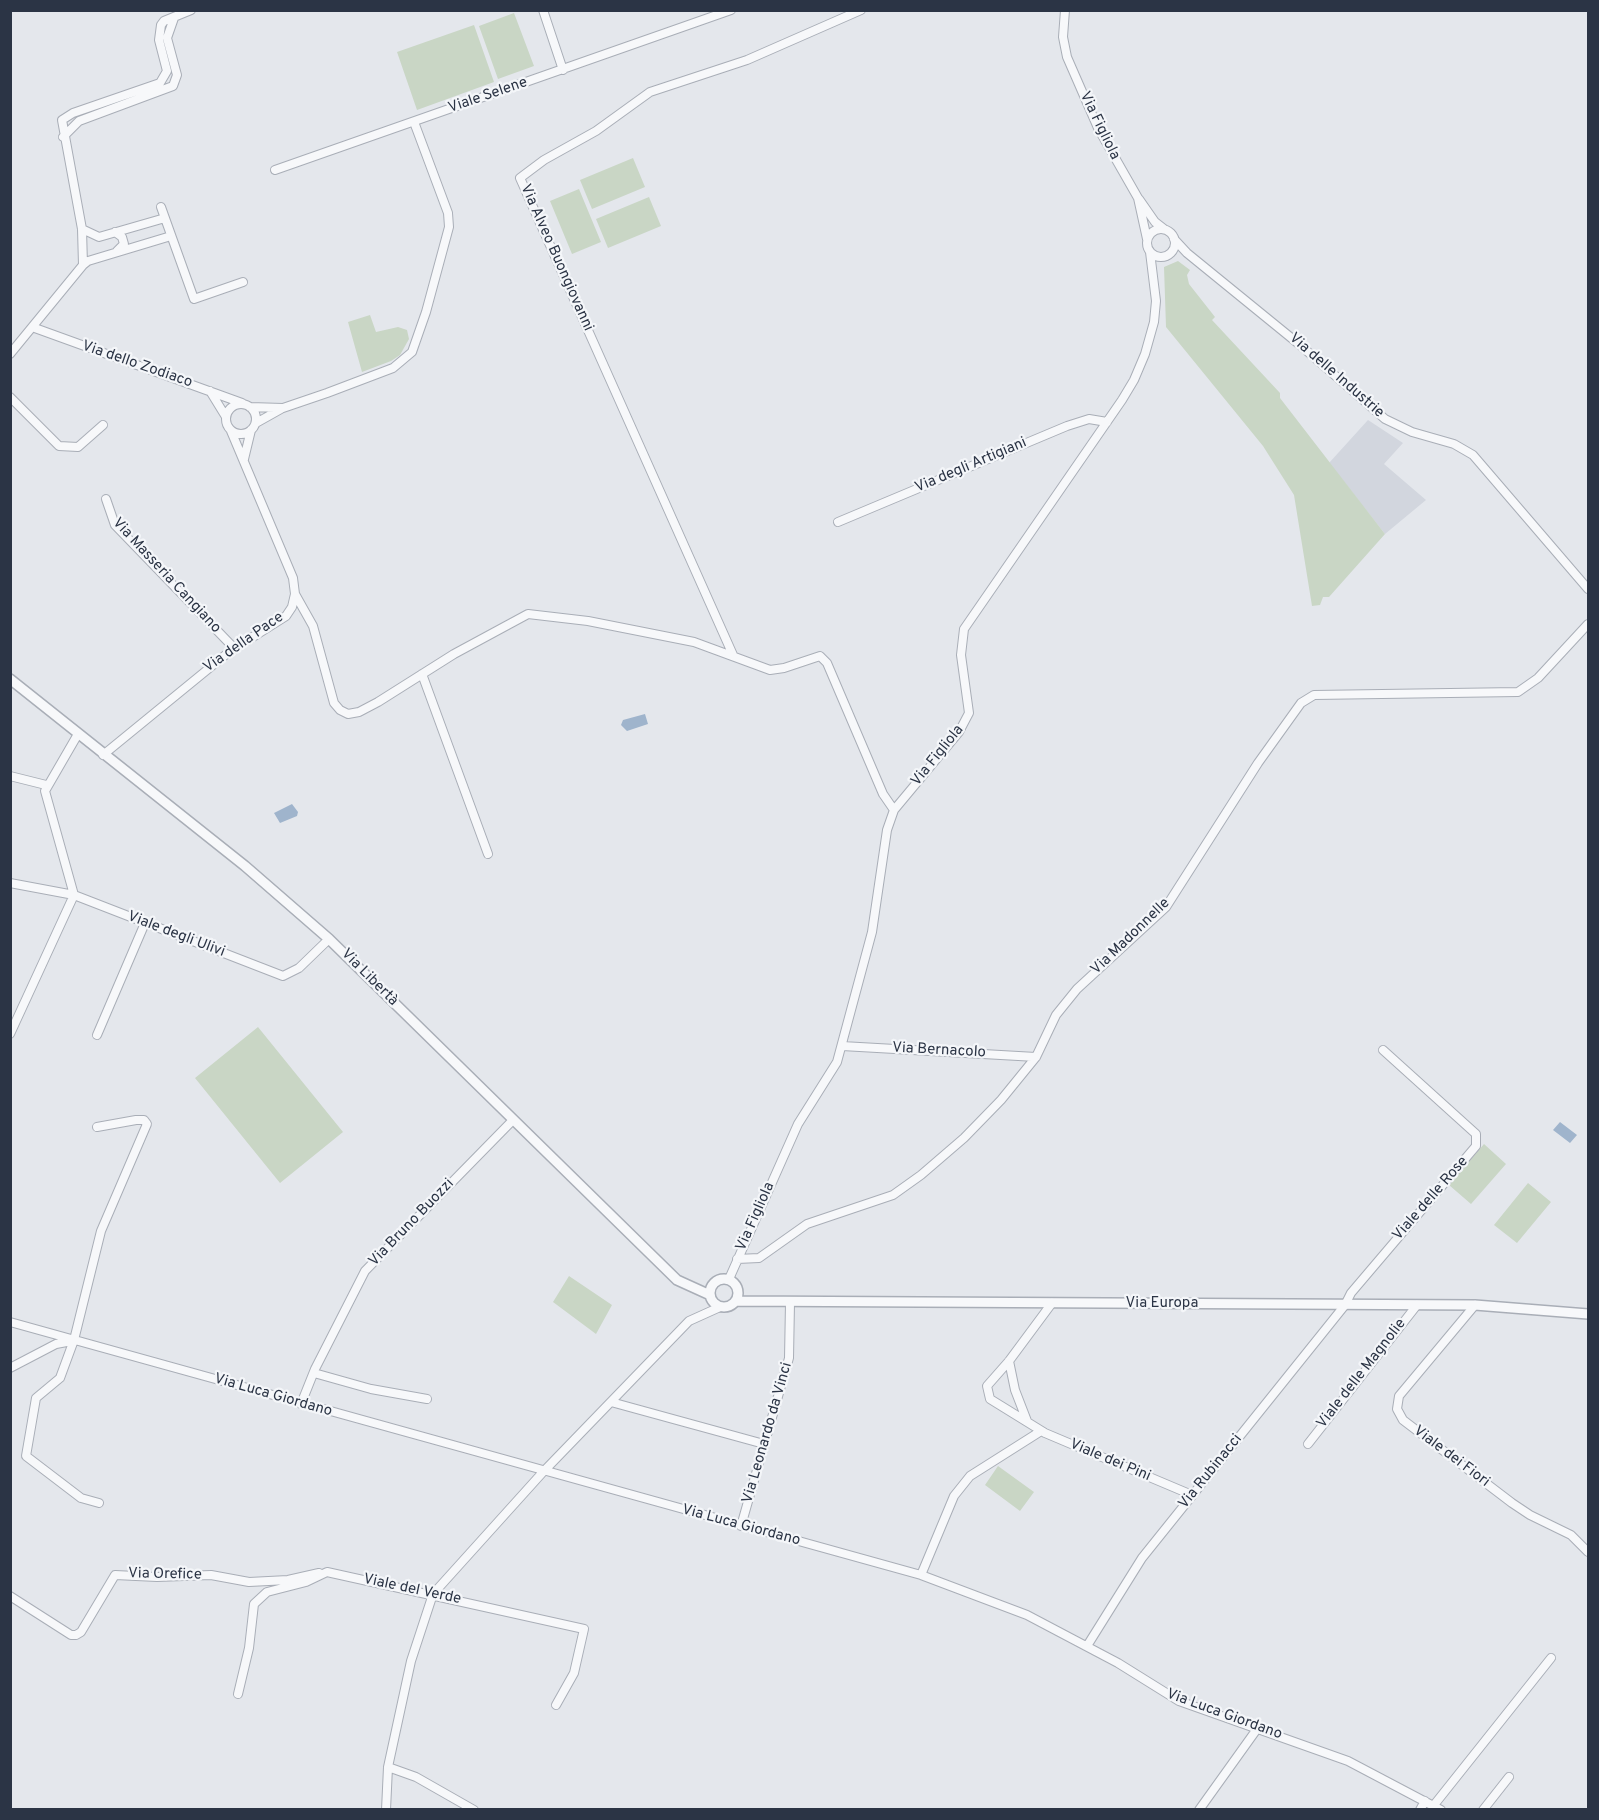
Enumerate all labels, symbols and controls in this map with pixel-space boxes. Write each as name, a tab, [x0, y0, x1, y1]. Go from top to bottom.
street label: Viale Selene	[446, 74, 530, 118]
street label: Via Figliola	[1075, 89, 1123, 163]
street label: Via Alveo Buongiovanni	[515, 182, 597, 334]
street label: Via delle Industrie	[1285, 330, 1387, 422]
street label: Via dello Zodiaco	[79, 338, 195, 392]
street label: Via degli Artigiani	[912, 434, 1030, 498]
street label: Via Masseria Cangiano	[108, 514, 224, 638]
street label: Via della Pace	[200, 609, 288, 677]
street label: Via Figliola	[908, 722, 968, 790]
street label: Via Madonnelle	[1088, 895, 1174, 979]
street label: Viale degli Ulivi	[125, 908, 227, 962]
street label: Via Libertà	[337, 946, 401, 1010]
street label: Via Bernacolo	[892, 1040, 986, 1062]
street label: Viale delle Rose	[1390, 1153, 1472, 1245]
street label: Via Bruno Buozzi	[366, 1175, 458, 1271]
street label: Via Figliola	[733, 1180, 779, 1254]
street label: Via Europa	[1126, 1295, 1198, 1313]
street label: Viale delle Magnolie	[1314, 1316, 1410, 1432]
street label: Via Leonardo da Vinci	[739, 1360, 797, 1506]
street label: Via Luca Giordano	[212, 1371, 334, 1421]
street label: Viale dei Fiori	[1409, 1422, 1493, 1492]
street label: Via Rubinacci	[1175, 1431, 1247, 1513]
street label: Viale dei Pini	[1067, 1436, 1153, 1486]
street label: Via Luca Giordano	[680, 1502, 802, 1550]
street label: Via Orefice	[128, 1565, 202, 1585]
street label: Viale del Verde	[361, 1571, 463, 1609]
street label: Via Luca Giordano	[1164, 1686, 1284, 1744]

